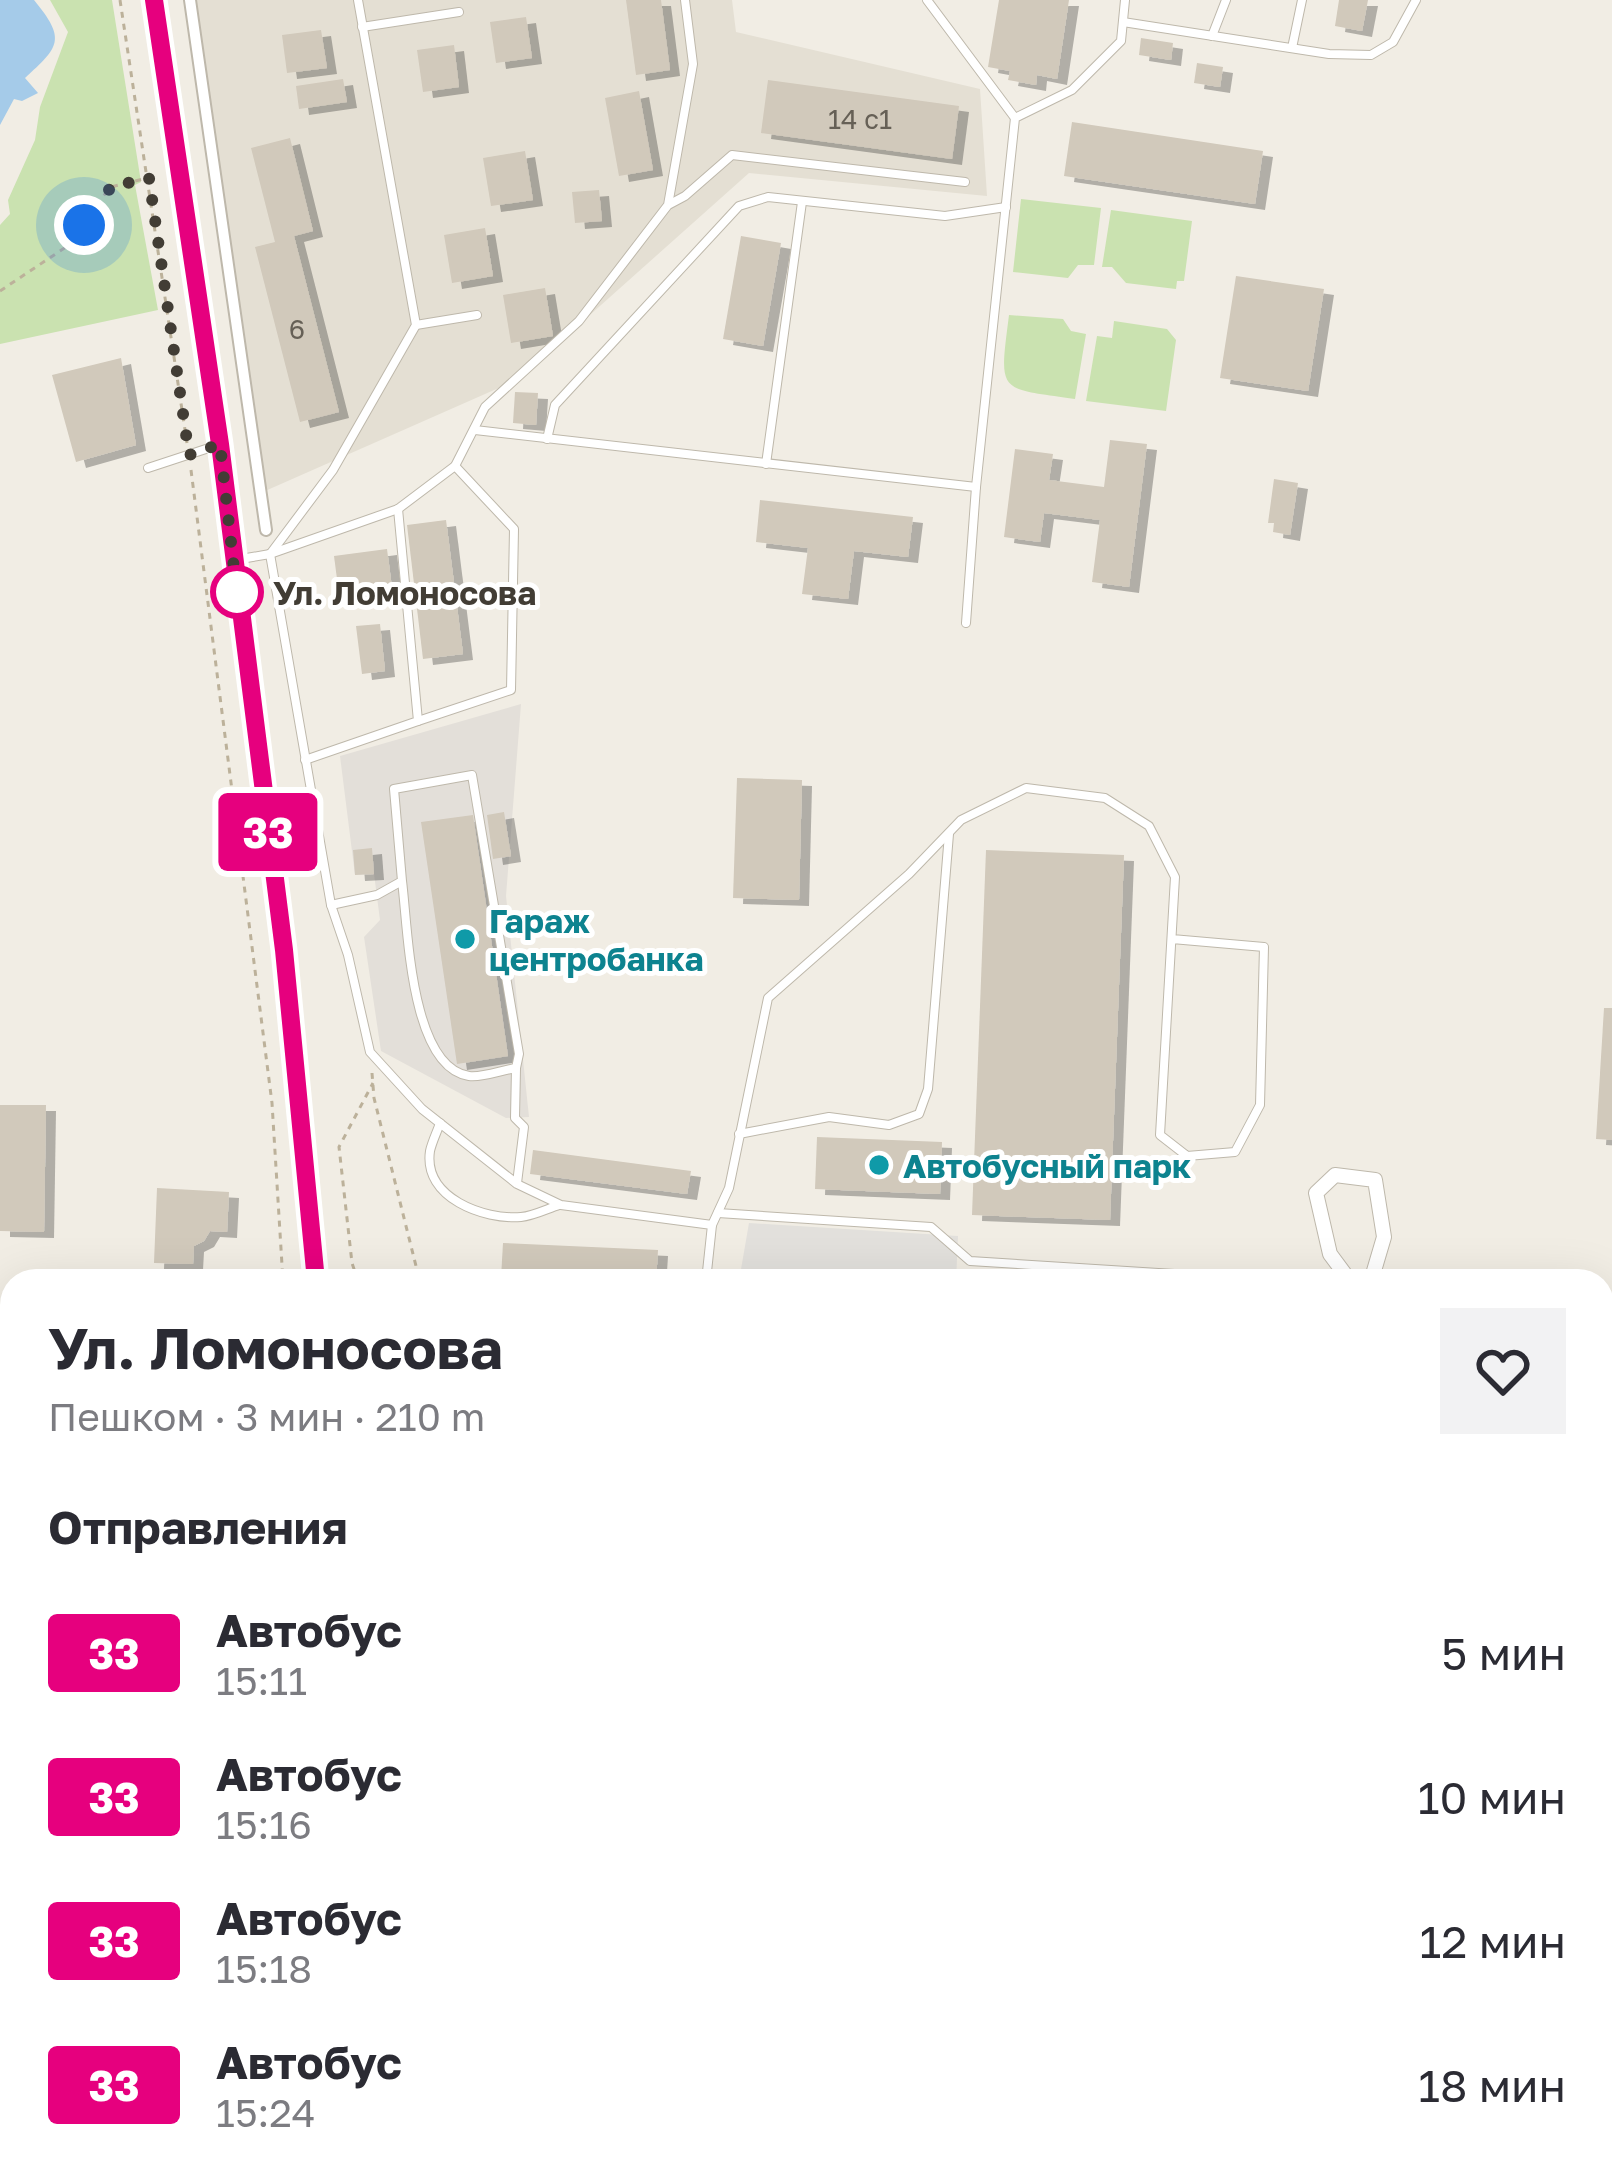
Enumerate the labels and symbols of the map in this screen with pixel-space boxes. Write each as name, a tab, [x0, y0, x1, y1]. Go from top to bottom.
house number: 14 с1	[828, 103, 892, 135]
your location	[54, 195, 114, 255]
house number: 6	[289, 313, 305, 345]
marker: Ул. Ломоносова	[212, 567, 262, 617]
place label: Ул. Ломоносова	[273, 573, 536, 612]
line badge: 33	[214, 793, 322, 871]
place label: Гараж центробанка	[489, 901, 704, 978]
marker: Гараж центробанка	[452, 926, 478, 952]
place label: Автобусный парк	[903, 1146, 1191, 1185]
marker: Автобусный парк	[866, 1152, 892, 1178]

